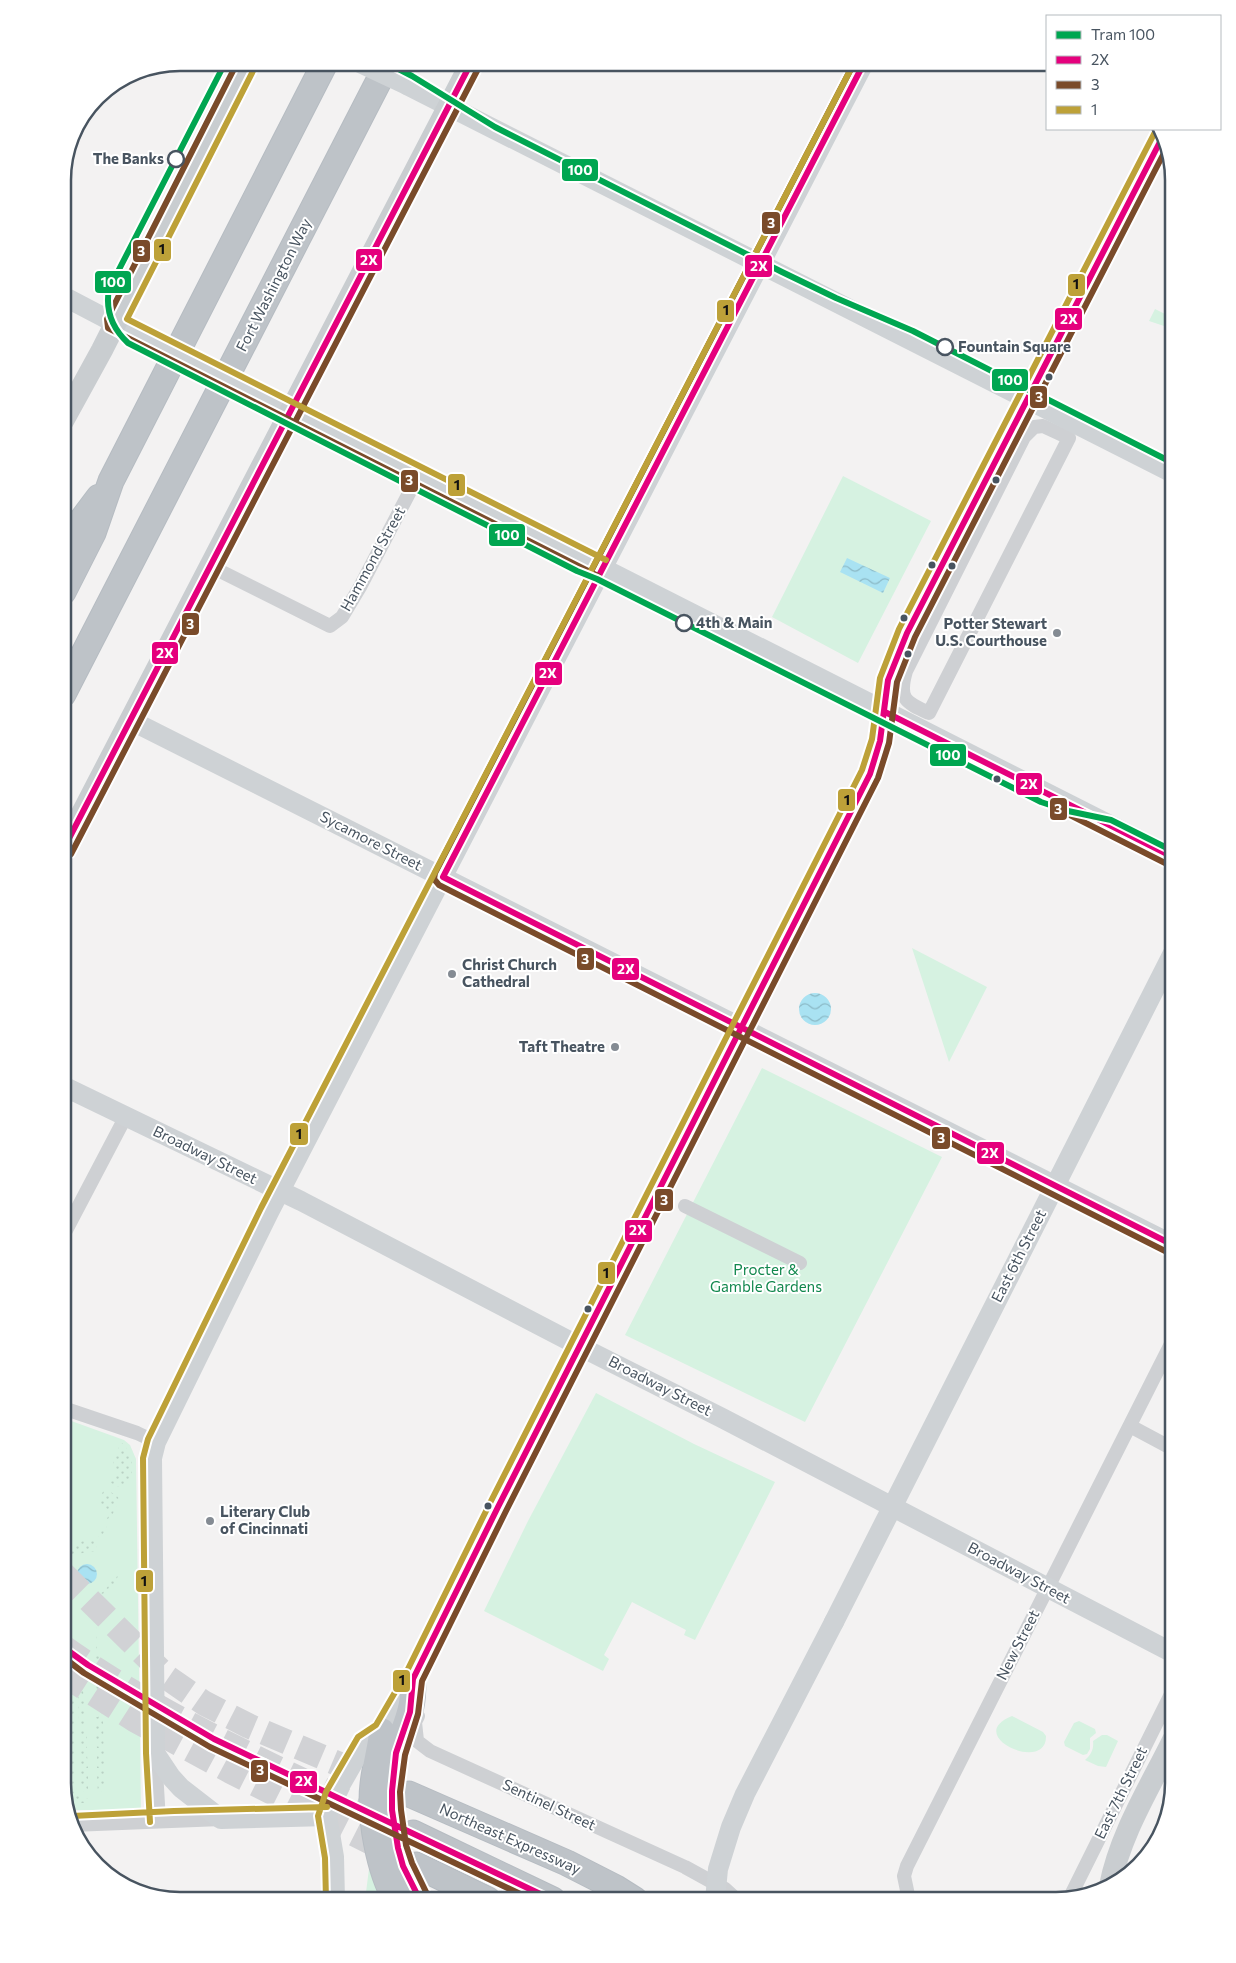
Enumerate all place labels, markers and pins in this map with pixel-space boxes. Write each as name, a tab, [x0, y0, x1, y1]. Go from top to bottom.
place label: The Banks	[93, 149, 164, 167]
marker: The Banks	[167, 150, 185, 168]
place label: Fountain Square	[958, 337, 1071, 355]
marker: Fountain Square	[936, 338, 954, 356]
unlabelled marker	[1044, 372, 1054, 382]
unlabelled marker	[991, 475, 1001, 485]
unlabelled marker	[927, 560, 937, 570]
unlabelled marker	[947, 561, 957, 571]
place label: 4th & Main	[696, 613, 772, 631]
unlabelled marker	[899, 613, 909, 623]
marker: 4th & Main	[675, 614, 693, 632]
place label: Potter Stewart U.S. Courthouse	[935, 614, 1047, 649]
marker: Potter Stewart U.S. Courthouse	[1051, 627, 1063, 639]
unlabelled marker	[903, 649, 913, 659]
unlabelled marker	[992, 774, 1002, 784]
place label: Christ Church Cathedral	[462, 955, 557, 990]
marker: Christ Church Cathedral	[446, 968, 458, 980]
place label: Taft Theatre	[519, 1037, 605, 1055]
marker: Taft Theatre	[609, 1041, 621, 1053]
unlabelled marker	[583, 1304, 593, 1314]
unlabelled marker	[483, 1501, 493, 1511]
place label: Literary Club of Cincinnati	[220, 1502, 310, 1537]
marker: Literary Club of Cincinnati	[204, 1515, 216, 1527]

